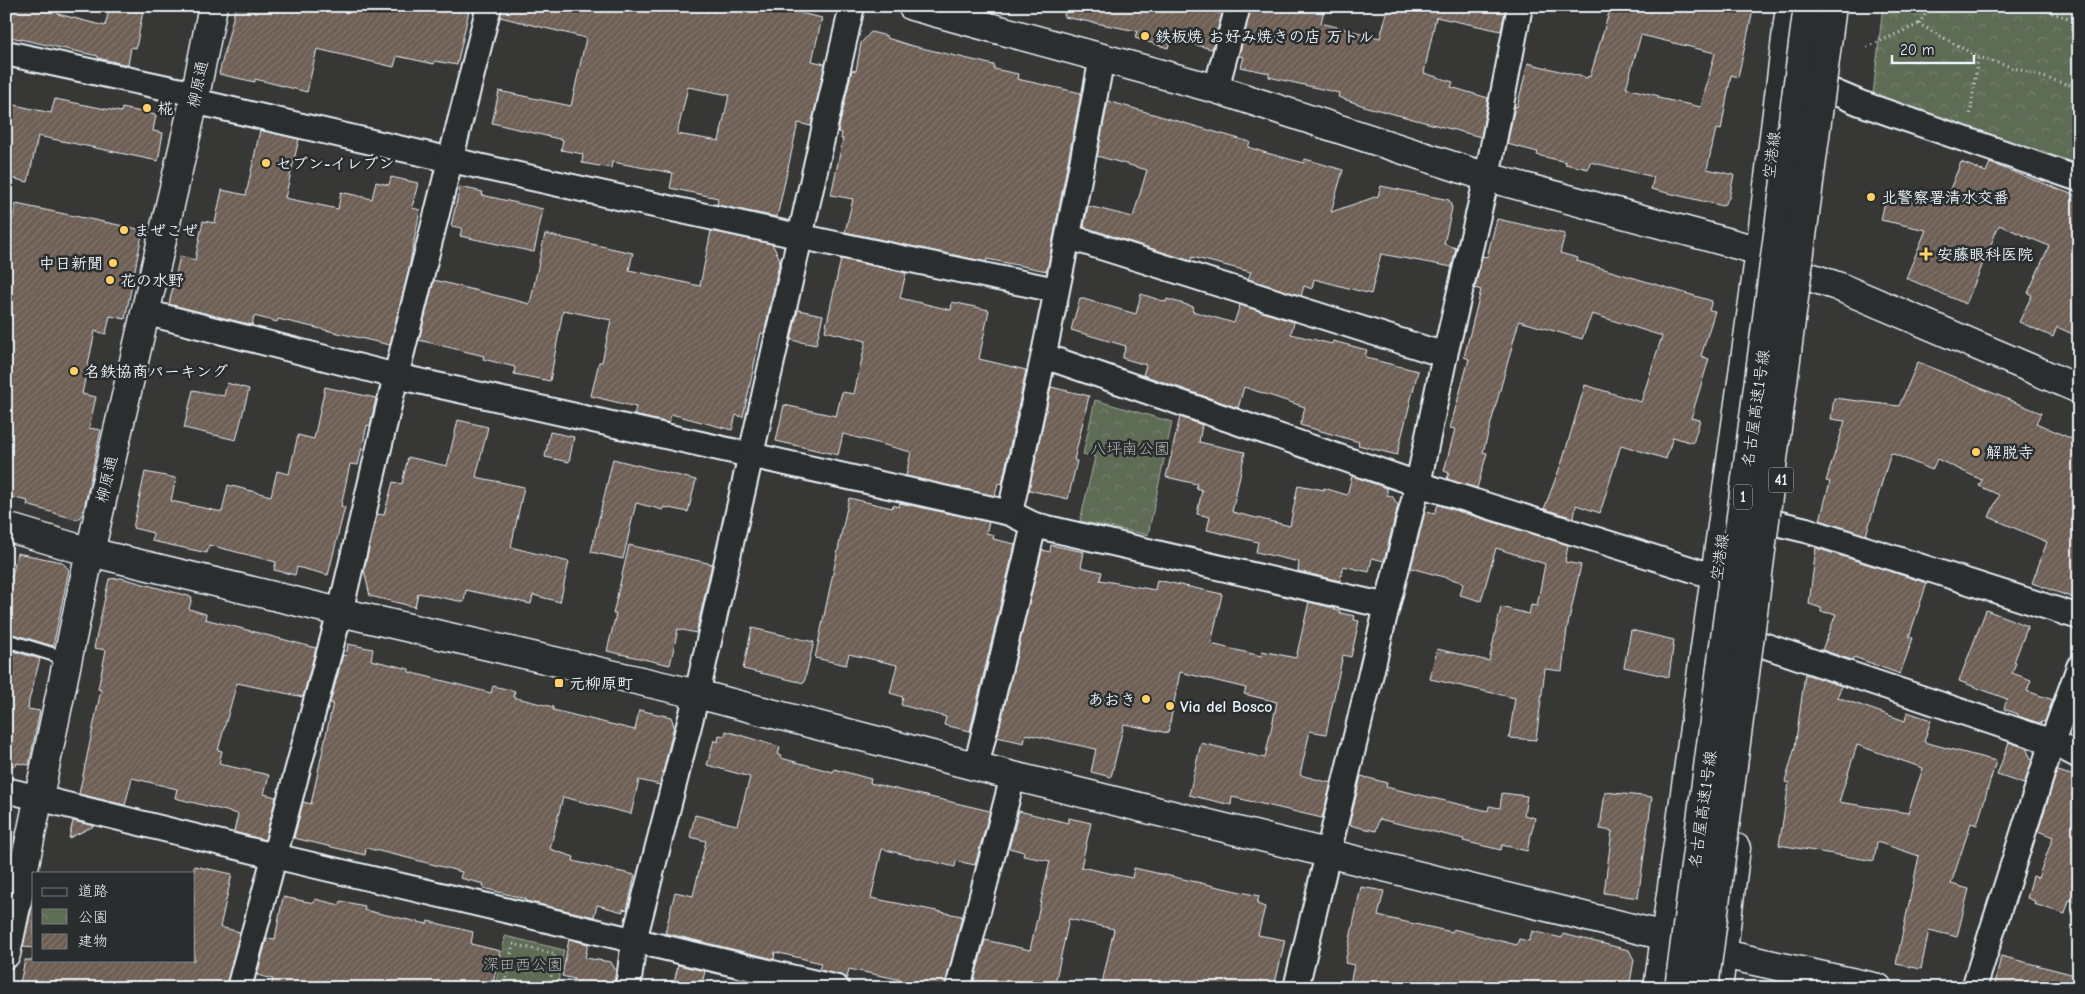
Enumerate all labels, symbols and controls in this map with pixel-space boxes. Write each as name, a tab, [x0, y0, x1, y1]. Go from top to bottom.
place label: 鉄板焼 お好み焼きの店 万トル	[1155, 28, 1374, 46]
marker: 鉄板焼 お好み焼きの店 万トル	[1139, 30, 1151, 42]
scale bar	[1892, 32, 1975, 64]
text: 20 m	[1900, 41, 1934, 59]
street label: 柳原通	[184, 59, 212, 110]
place label: 椛	[157, 100, 173, 118]
marker: 椛	[141, 102, 153, 114]
street label: 空港線	[1760, 130, 1784, 180]
place label: セブン-イレブン	[276, 155, 395, 173]
marker: セブン-イレブン	[260, 157, 272, 169]
place label: 北警察署清水交番	[1881, 189, 2009, 207]
marker: 北警察署清水交番	[1865, 191, 1877, 203]
place label: まぜこぜ	[134, 222, 198, 240]
marker: まぜこぜ	[118, 224, 130, 236]
place label: 安藤眼科医院	[1937, 246, 2033, 264]
marker: 安藤眼科医院	[1919, 247, 1933, 261]
place label: 中日新聞	[39, 255, 103, 273]
marker: 中日新聞	[107, 257, 119, 269]
place label: 花の水野	[120, 272, 184, 290]
marker: 花の水野	[104, 274, 116, 286]
street label: 名古屋高速1号線	[1739, 348, 1773, 468]
place label: 名鉄協商パーキング	[84, 363, 228, 381]
marker: 名鉄協商パーキング	[68, 365, 80, 377]
park label: 八坪南公園	[1090, 440, 1170, 458]
place label: 解脱寺	[1986, 444, 2034, 462]
marker: 解脱寺	[1970, 446, 1982, 458]
street label: 柳原通	[93, 454, 121, 505]
road number: 41	[1768, 468, 1794, 492]
road number: 1	[1734, 484, 1752, 510]
street label: 空港線	[1708, 532, 1732, 582]
place label: 元柳原町	[569, 675, 633, 693]
marker: 元柳原町	[553, 677, 565, 689]
place label: あおき	[1088, 691, 1136, 709]
marker: あおき	[1140, 693, 1152, 705]
place label: Via del Bosco	[1180, 698, 1273, 716]
marker: Via del Bosco	[1164, 700, 1176, 712]
street label: 名古屋高速1号線	[1686, 749, 1720, 869]
legend	[32, 872, 195, 962]
text: 道路	[78, 882, 108, 900]
text: 公園	[78, 908, 108, 926]
text: 建物	[78, 932, 108, 950]
park label: 深田西公園	[483, 956, 563, 974]

